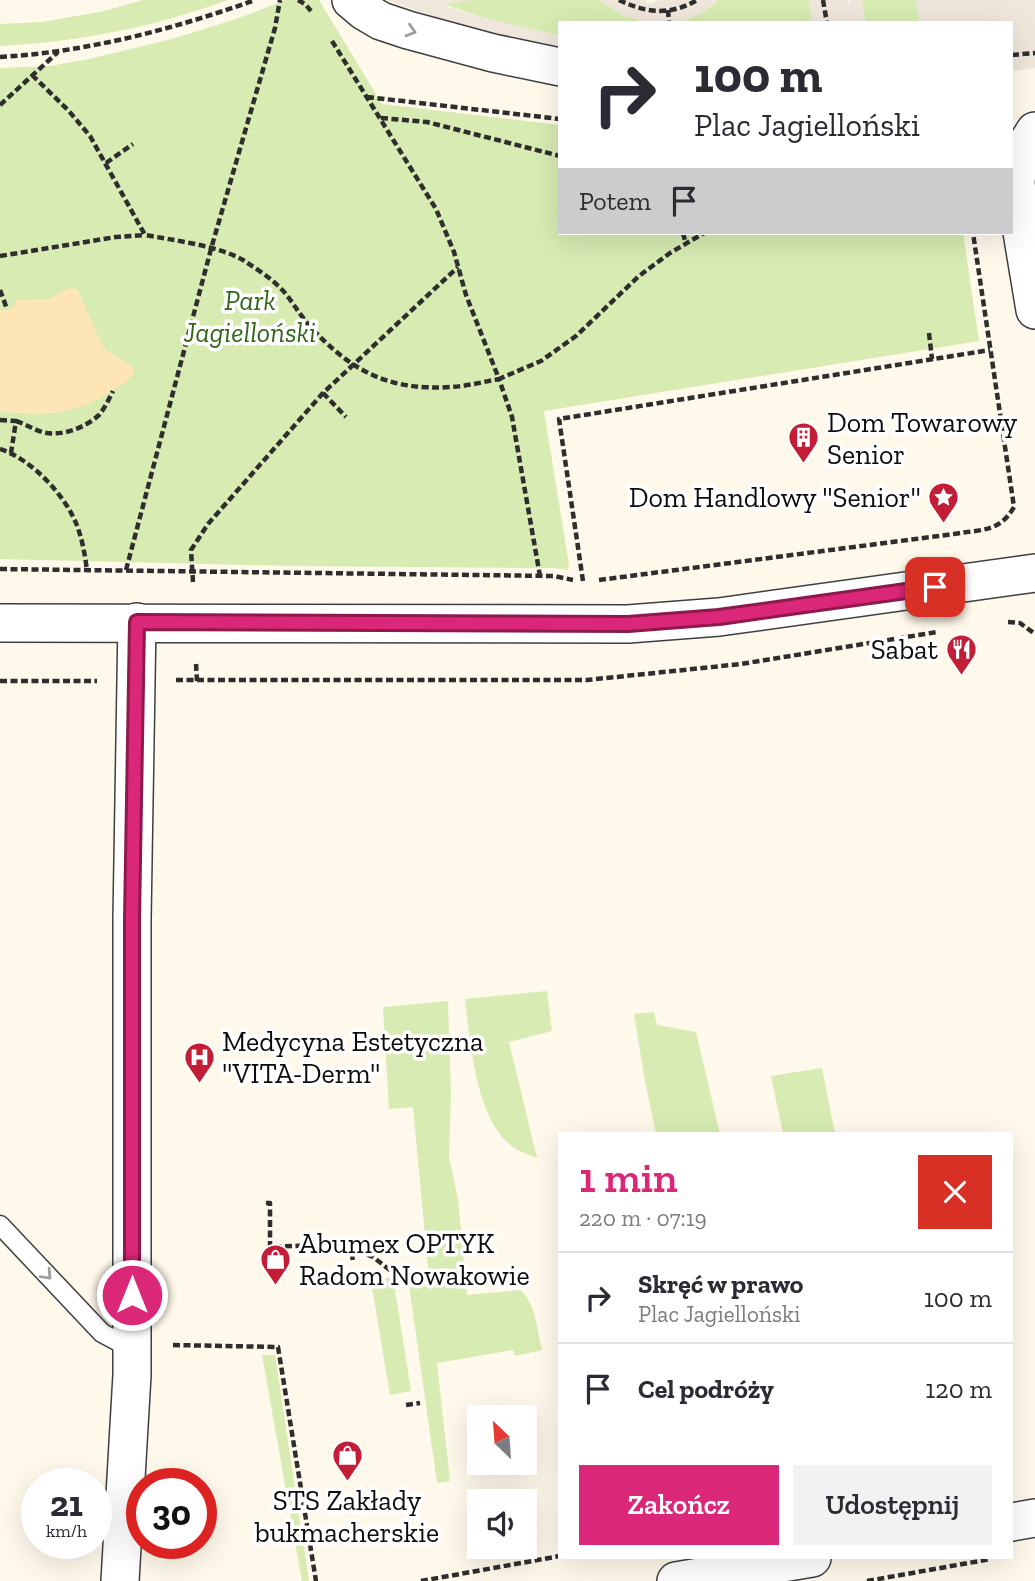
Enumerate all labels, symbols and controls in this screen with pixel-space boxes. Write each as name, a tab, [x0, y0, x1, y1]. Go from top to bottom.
one-way arrow	[404, 23, 416, 37]
text: 100 m	[694, 46, 822, 105]
icon: right	[579, 49, 670, 140]
text: Plac Jagielloński	[694, 106, 920, 144]
icon: arrive	[665, 182, 703, 220]
text: Potem	[579, 185, 651, 217]
park label: Park Jagielloński	[183, 284, 316, 349]
place label: Dom Towarowy Senior	[827, 406, 1018, 471]
building icon: Dom Towarowy Senior	[787, 421, 821, 465]
place icon: Dom Handlowy "Senior"	[927, 480, 961, 524]
place label: Dom Handlowy "Senior"	[629, 481, 921, 514]
pin	[905, 557, 965, 617]
icon: arrive	[916, 568, 954, 606]
restaurant icon: Sabat	[944, 632, 978, 676]
place label: Sabat	[871, 633, 939, 666]
place label: Medycyna Estetyczna "VITA-Derm"	[222, 1025, 484, 1090]
hospital icon: Medycyna Estetyczna "VITA-Derm"	[182, 1040, 216, 1084]
text: 1 min	[579, 1152, 678, 1203]
button: close	[918, 1155, 992, 1229]
text: 220 m · 07:19	[579, 1204, 707, 1232]
place label: Abumex OPTYK Radom Nowakowie	[299, 1227, 530, 1292]
shop icon: Abumex OPTYK Radom Nowakowie	[259, 1242, 293, 1286]
position arrow	[95, 1258, 169, 1332]
one-way arrow	[38, 1267, 51, 1280]
text: Skręć w prawo	[638, 1268, 803, 1300]
icon: right	[579, 1279, 617, 1317]
text: 100 m	[924, 1282, 992, 1314]
text: Plac Jagielloński	[638, 1300, 800, 1328]
icon: arrive	[579, 1370, 617, 1408]
text: Cel podróży	[638, 1373, 774, 1405]
text: 120 m	[925, 1373, 992, 1405]
north arrow	[467, 1405, 537, 1475]
map controls	[467, 1405, 537, 1559]
shop icon: STS Zakłady bukmacherskie	[330, 1439, 364, 1483]
button: Zakończ	[579, 1465, 779, 1545]
button: Udostępnij	[793, 1465, 992, 1545]
speed limit sign: 30	[126, 1468, 217, 1559]
text: 21	[50, 1483, 83, 1525]
place label: STS Zakłady bukmacherskie	[254, 1484, 439, 1549]
button: sound	[467, 1489, 537, 1559]
text: km/h	[46, 1520, 87, 1542]

